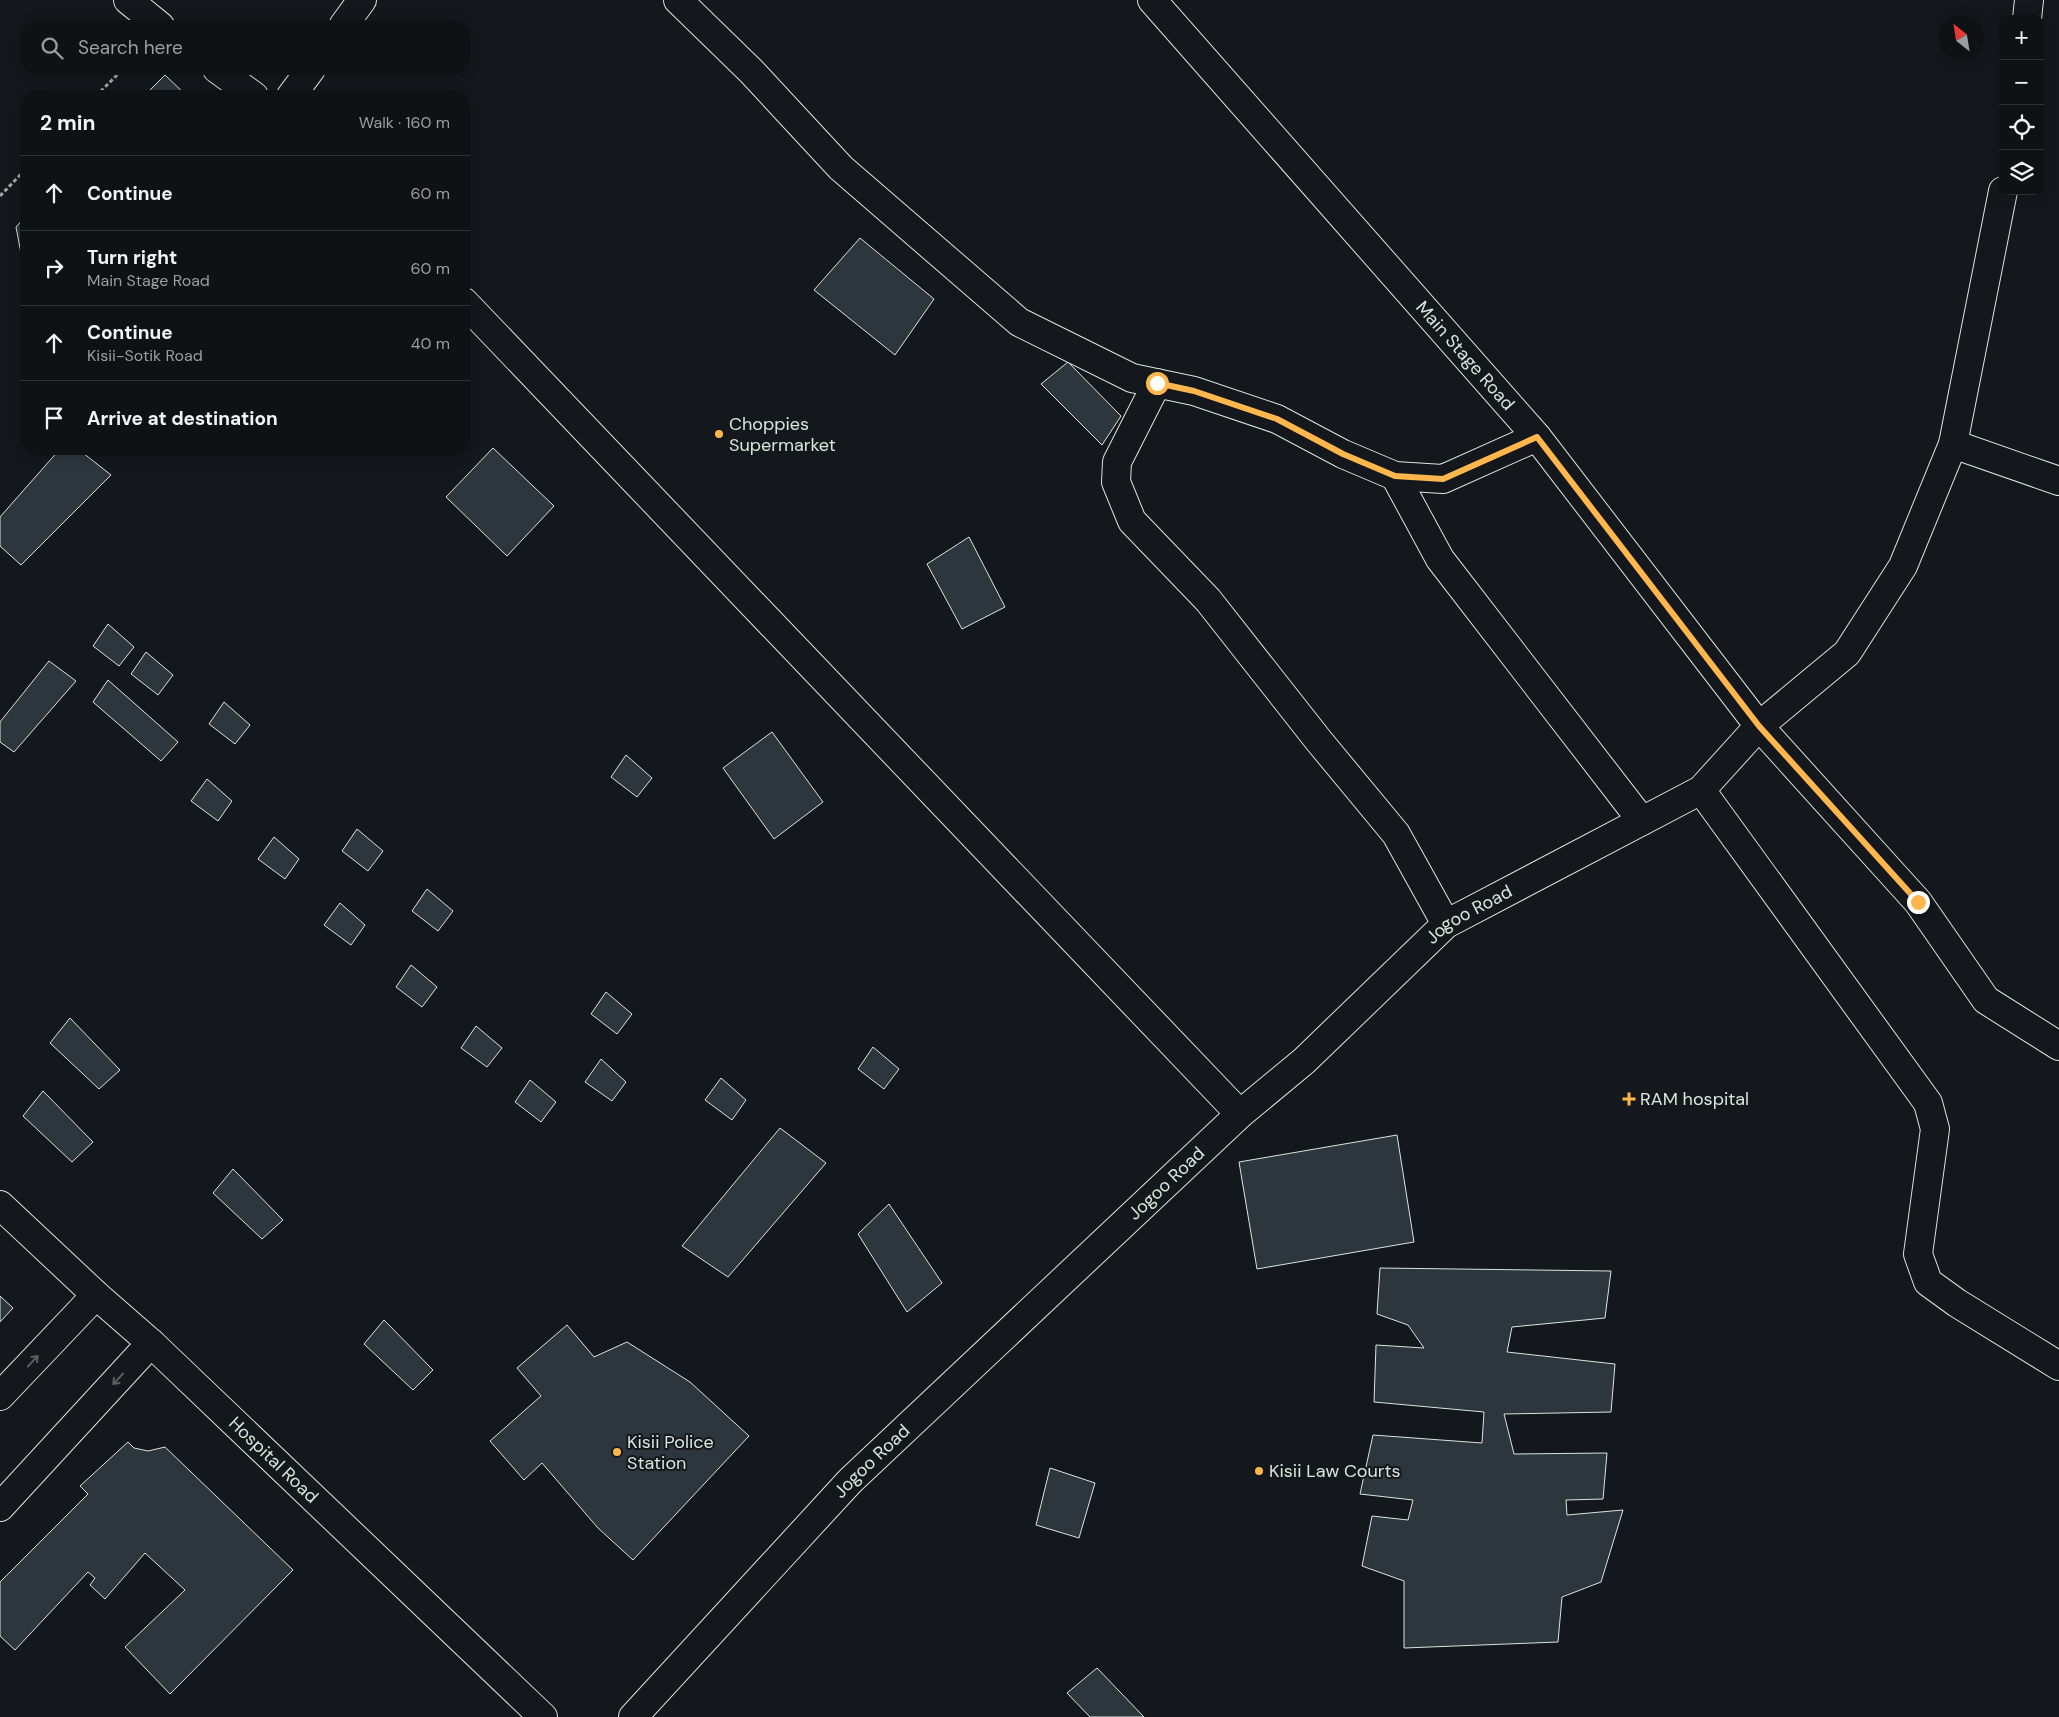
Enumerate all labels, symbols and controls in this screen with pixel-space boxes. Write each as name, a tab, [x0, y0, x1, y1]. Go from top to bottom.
north arrow	[1939, 15, 1984, 60]
map controls	[1999, 15, 2044, 195]
button: +	[1999, 15, 2044, 60]
search box	[20, 20, 470, 75]
icon: search	[38, 34, 66, 62]
text: Search here	[78, 35, 183, 60]
button: −	[1999, 60, 2044, 105]
button: locate	[1999, 105, 2044, 150]
text: 2 min	[40, 109, 96, 137]
text: Walk · 160 m	[359, 112, 450, 133]
button: layers	[1999, 150, 2044, 195]
icon: ahead	[40, 179, 68, 207]
text: Continue	[87, 181, 173, 206]
text: 60 m	[410, 183, 450, 204]
text: Turn right	[87, 245, 177, 270]
icon: right	[40, 254, 68, 282]
text: 60 m	[410, 258, 450, 279]
text: Main Stage Road	[87, 270, 210, 291]
street label: Main Stage Road	[1411, 296, 1520, 416]
text: Continue	[87, 320, 173, 345]
icon: ahead	[40, 329, 68, 357]
text: 40 m	[411, 333, 450, 354]
text: Kisii-Sotik Road	[87, 345, 203, 366]
route start	[1146, 372, 1169, 395]
icon: arrive	[40, 404, 68, 432]
text: Arrive at destination	[87, 406, 278, 431]
place label: Choppies Supermarket	[729, 412, 836, 457]
marker: Choppies Supermarket	[713, 428, 725, 440]
street label: Jogoo Road	[1420, 879, 1516, 949]
route end	[1907, 891, 1930, 914]
place label: RAM hospital	[1640, 1087, 1749, 1111]
marker: RAM hospital	[1622, 1092, 1636, 1106]
street label: Jogoo Road	[1123, 1141, 1210, 1225]
one-way arrow	[27, 1355, 39, 1367]
one-way arrow	[112, 1373, 124, 1386]
street label: Hospital Road	[224, 1411, 324, 1508]
street label: Jogoo Road	[828, 1419, 915, 1503]
place label: Kisii Police Station	[627, 1430, 714, 1475]
marker: Kisii Police Station	[611, 1446, 623, 1458]
place label: Kisii Law Courts	[1269, 1459, 1401, 1483]
marker: Kisii Law Courts	[1253, 1465, 1265, 1477]

